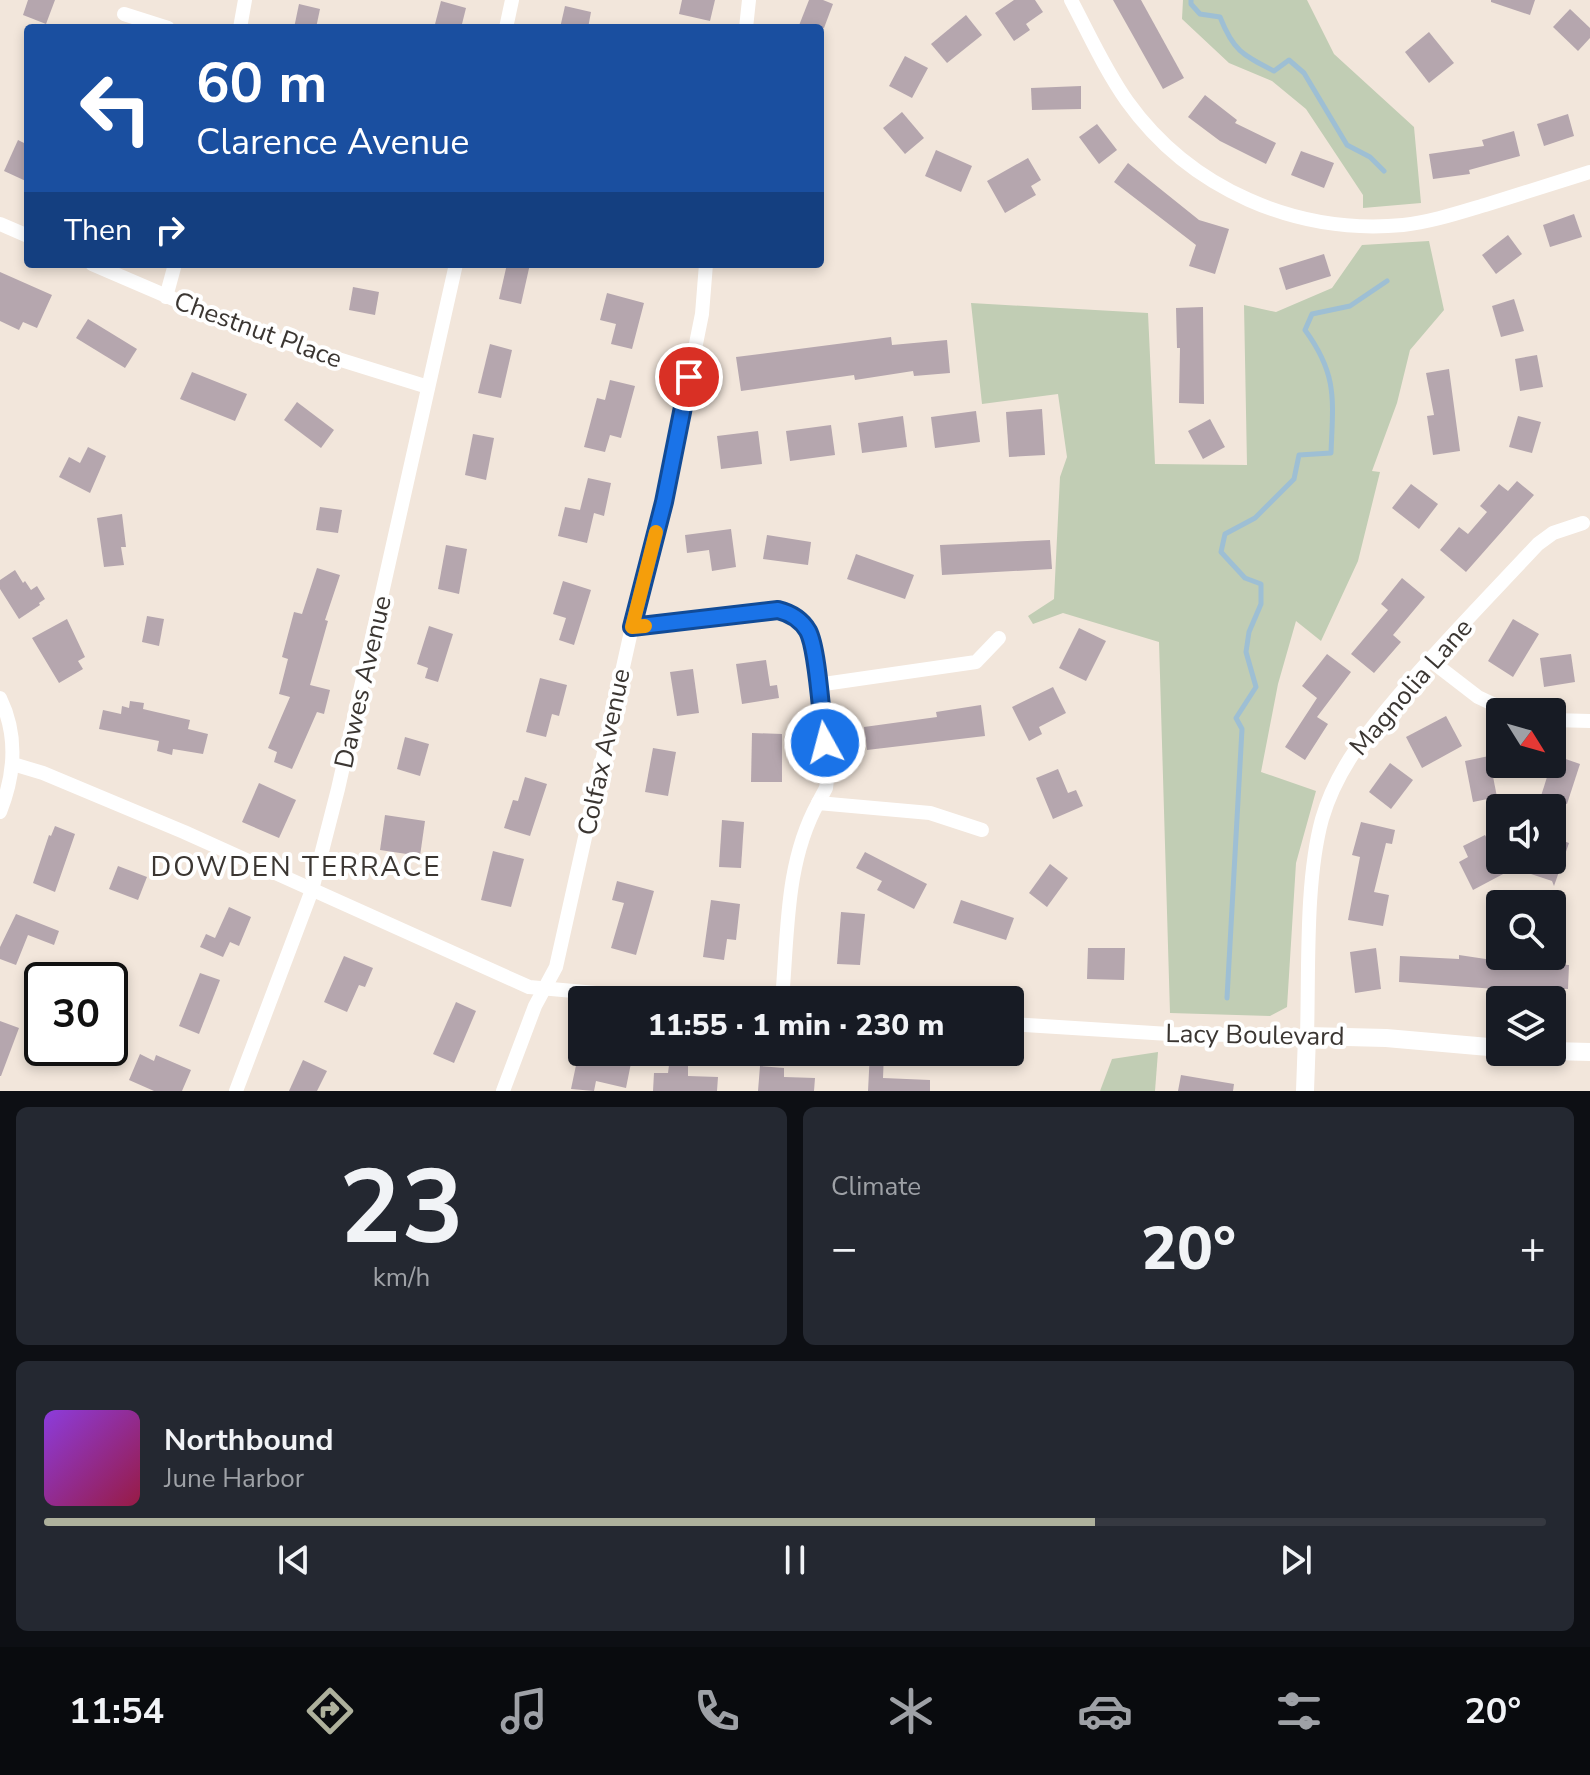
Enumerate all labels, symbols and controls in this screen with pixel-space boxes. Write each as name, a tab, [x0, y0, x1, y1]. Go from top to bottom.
text: 60 m	[196, 45, 327, 122]
icon: left	[64, 56, 168, 160]
text: Clarence Avenue	[196, 118, 469, 167]
icon: right	[148, 208, 192, 252]
text: Then	[64, 210, 132, 251]
street label: Chestnut Place	[169, 283, 347, 377]
pin	[655, 343, 723, 411]
icon: arrive	[667, 355, 711, 399]
street label: Dawes Avenue	[326, 592, 400, 772]
street label: Magnolia Lane	[1342, 611, 1480, 763]
street label: Colfax Avenue	[569, 665, 639, 839]
north arrow	[1486, 698, 1566, 778]
map controls	[1486, 698, 1566, 1066]
position arrow	[783, 701, 867, 785]
button: sound	[1486, 794, 1566, 874]
district label: DOWDEN TERRACE	[150, 848, 442, 886]
button: search	[1486, 890, 1566, 970]
speed limit sign: 30	[24, 962, 128, 1066]
button: layers	[1486, 986, 1566, 1066]
text: 11:55 · 1 min · 230 m	[648, 1005, 944, 1046]
street label: Lacy Boulevard	[1165, 1016, 1345, 1054]
text: 23	[339, 1137, 464, 1279]
text: Climate	[831, 1169, 921, 1204]
text: 20°	[1141, 1208, 1236, 1290]
text: −	[831, 1219, 857, 1279]
text: +	[1520, 1219, 1546, 1279]
text: km/h	[373, 1260, 430, 1295]
text: Northbound	[164, 1420, 334, 1461]
text: June Harbor	[164, 1461, 304, 1496]
icon: previous	[272, 1538, 316, 1582]
icon: pause	[773, 1538, 817, 1582]
icon: next	[1274, 1538, 1318, 1582]
icon: directions	[302, 1683, 358, 1739]
icon: music	[496, 1683, 552, 1739]
icon: phone	[689, 1683, 745, 1739]
icon: climate	[883, 1683, 939, 1739]
icon: car	[1077, 1683, 1133, 1739]
icon: filters	[1271, 1683, 1327, 1739]
text: 11:54	[69, 1687, 164, 1736]
text: 20°	[1464, 1687, 1521, 1736]

